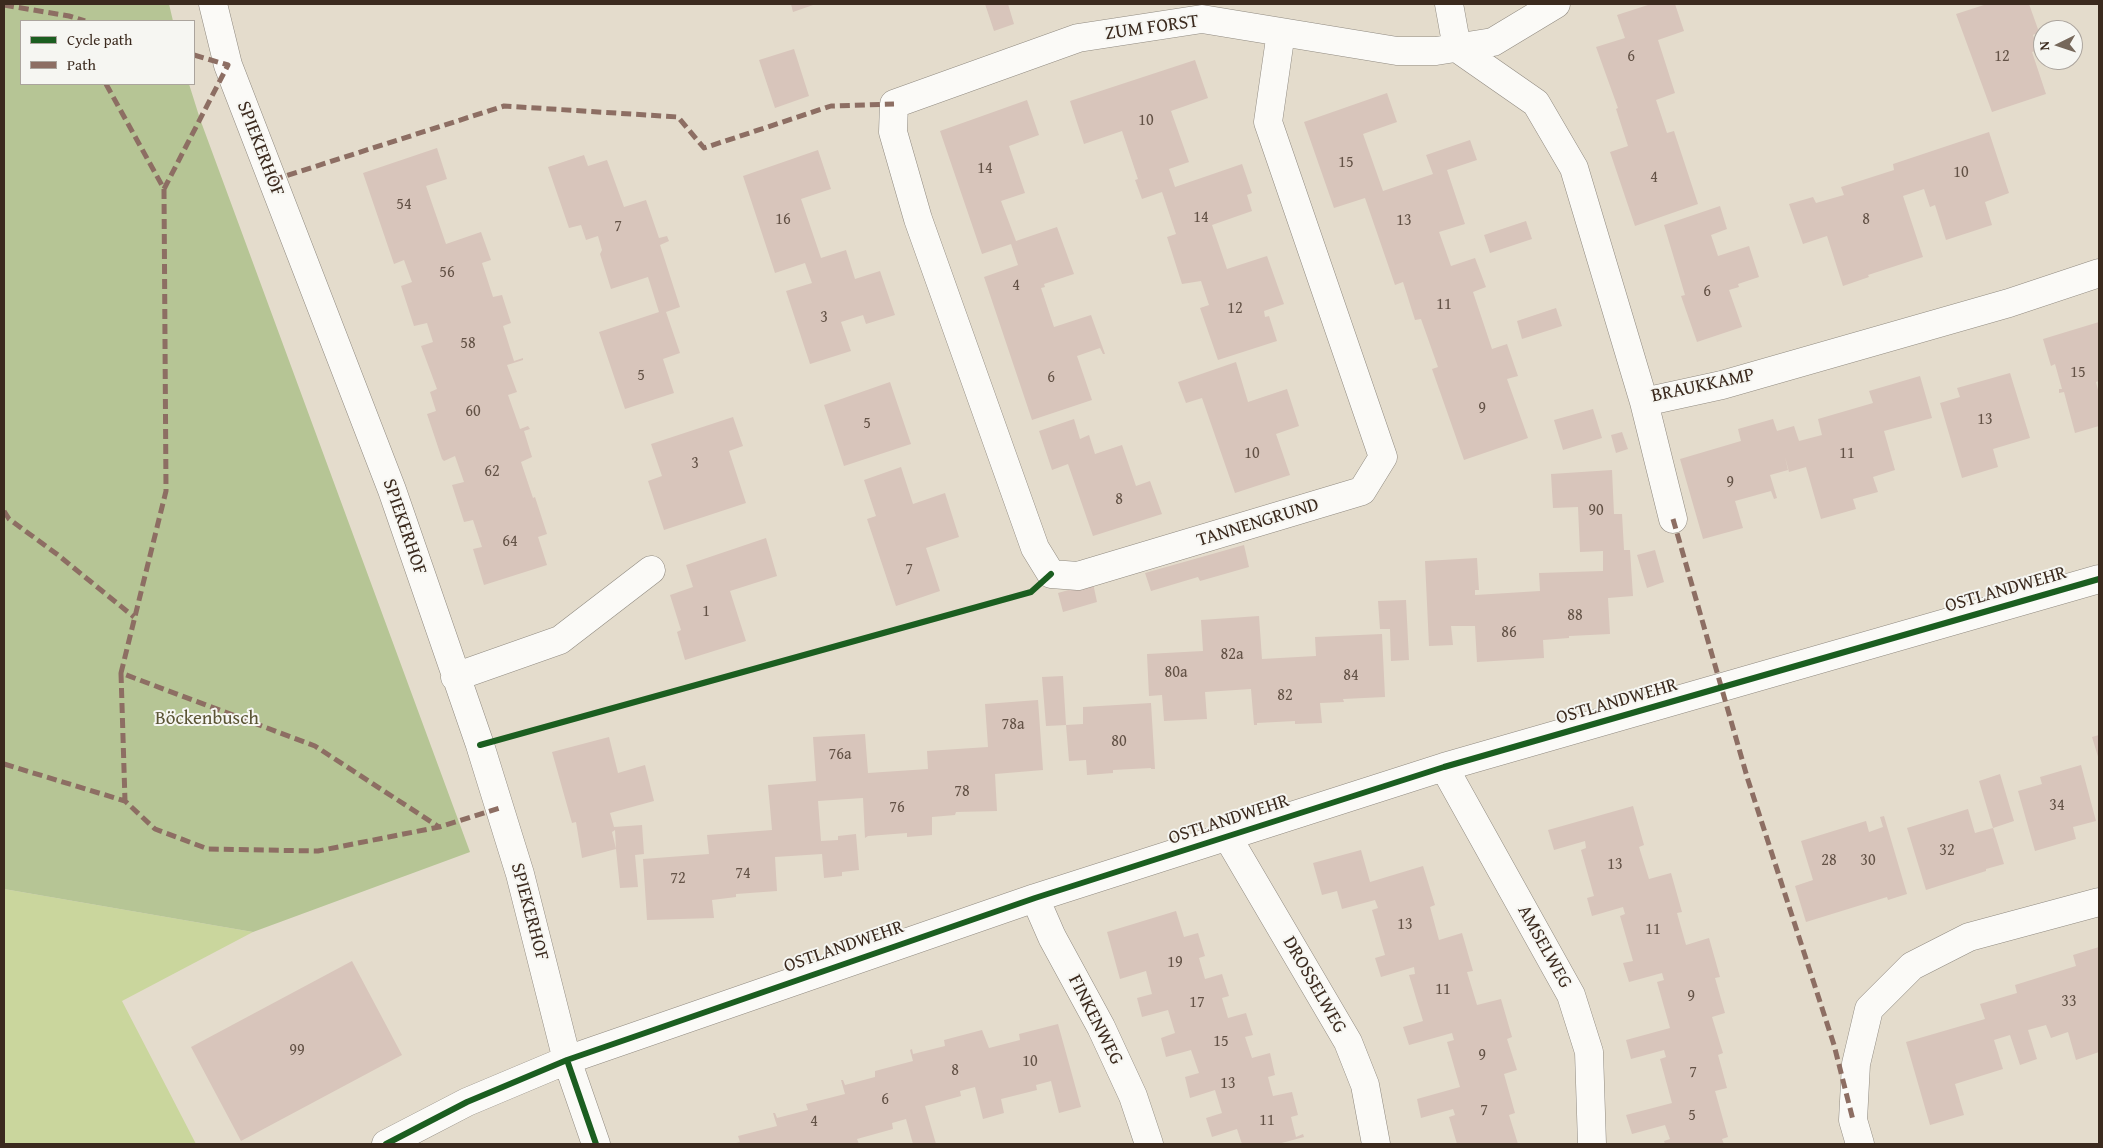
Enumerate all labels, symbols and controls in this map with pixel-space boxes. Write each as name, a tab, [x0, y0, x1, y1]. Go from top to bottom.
street label: ZUM FORST	[1104, 10, 1200, 46]
legend	[20, 20, 195, 85]
north arrow	[2033, 20, 2083, 70]
text: Cycle path	[67, 29, 133, 50]
text: N	[2034, 41, 2054, 51]
house number: 6	[1627, 47, 1635, 67]
house number: 12	[1994, 47, 2010, 67]
text: Path	[67, 54, 96, 75]
street label: SPIEKERHOF	[231, 98, 289, 200]
house number: 10	[1138, 111, 1154, 131]
house number: 15	[1338, 153, 1354, 173]
house number: 14	[977, 159, 993, 179]
house number: 10	[1953, 163, 1969, 183]
house number: 4	[1650, 168, 1658, 188]
house number: 54	[396, 195, 412, 215]
house number: 14	[1193, 208, 1209, 228]
house number: 16	[775, 210, 791, 230]
house number: 8	[1862, 210, 1870, 230]
house number: 13	[1396, 211, 1412, 231]
house number: 7	[614, 217, 622, 237]
house number: 56	[439, 263, 455, 283]
house number: 4	[1012, 276, 1020, 296]
house number: 6	[1703, 282, 1711, 302]
house number: 11	[1436, 295, 1452, 315]
house number: 12	[1227, 299, 1243, 319]
house number: 3	[820, 308, 828, 328]
house number: 58	[460, 334, 476, 354]
house number: 15	[2070, 363, 2086, 383]
street label: BRAUKKAMP	[1649, 364, 1757, 408]
house number: 5	[637, 366, 645, 386]
house number: 6	[1047, 368, 1055, 388]
house number: 9	[1478, 399, 1486, 419]
house number: 60	[465, 402, 481, 422]
house number: 13	[1977, 410, 1993, 430]
house number: 5	[863, 414, 871, 434]
house number: 10	[1244, 444, 1260, 464]
house number: 11	[1839, 444, 1855, 464]
house number: 3	[691, 454, 699, 474]
house number: 62	[484, 462, 500, 482]
house number: 9	[1726, 473, 1734, 493]
street label: SPIEKERHOF	[377, 476, 431, 578]
house number: 8	[1115, 490, 1123, 510]
street label: TANNENGRUND	[1194, 494, 1322, 552]
house number: 90	[1588, 501, 1604, 521]
house number: 64	[502, 532, 518, 552]
house number: 7	[905, 560, 913, 580]
street label: OSTLANDWEHR	[1943, 562, 2069, 618]
house number: 1	[702, 602, 710, 622]
house number: 88	[1567, 606, 1583, 626]
house number: 86	[1501, 623, 1517, 643]
house number: 82a	[1221, 645, 1243, 665]
house number: 80a	[1165, 663, 1187, 683]
house number: 84	[1343, 666, 1359, 686]
street label: OSTLANDWEHR	[1554, 674, 1680, 730]
house number: 82	[1277, 686, 1293, 706]
park label: Böckenbusch	[155, 708, 259, 730]
house number: 78a	[1002, 715, 1024, 735]
house number: 80	[1111, 732, 1127, 752]
house number: 76a	[829, 745, 851, 765]
house number: 78	[954, 782, 970, 802]
street label: OSTLANDWEHR	[1166, 790, 1292, 850]
house number: 34	[2049, 796, 2065, 816]
house number: 76	[889, 798, 905, 818]
house number: 32	[1939, 841, 1955, 861]
house number: 28	[1821, 851, 1837, 871]
house number: 30	[1860, 851, 1876, 871]
house number: 13	[1607, 855, 1623, 875]
street label: SPIEKERHOF	[505, 861, 553, 963]
house number: 74	[735, 864, 751, 884]
house number: 72	[670, 869, 686, 889]
street label: AMSELWEG	[1512, 901, 1576, 993]
house number: 13	[1397, 915, 1413, 935]
street label: OSTLANDWEHR	[781, 916, 907, 978]
house number: 11	[1645, 920, 1661, 940]
street label: DROSSELWEG	[1277, 933, 1351, 1037]
house number: 19	[1167, 953, 1183, 973]
street label: FINKENWEG	[1063, 971, 1127, 1069]
house number: 11	[1435, 980, 1451, 1000]
house number: 9	[1687, 987, 1695, 1007]
house number: 33	[2061, 992, 2077, 1012]
house number: 17	[1189, 993, 1205, 1013]
house number: 15	[1213, 1032, 1229, 1052]
house number: 99	[289, 1041, 305, 1061]
house number: 9	[1478, 1046, 1486, 1066]
house number: 10	[1022, 1052, 1038, 1072]
house number: 8	[951, 1061, 959, 1081]
house number: 7	[1689, 1063, 1697, 1083]
house number: 13	[1220, 1074, 1236, 1094]
house number: 6	[881, 1090, 889, 1110]
house number: 7	[1480, 1101, 1488, 1121]
house number: 5	[1688, 1106, 1696, 1126]
house number: 11	[1259, 1111, 1275, 1131]
house number: 4	[810, 1112, 818, 1132]

